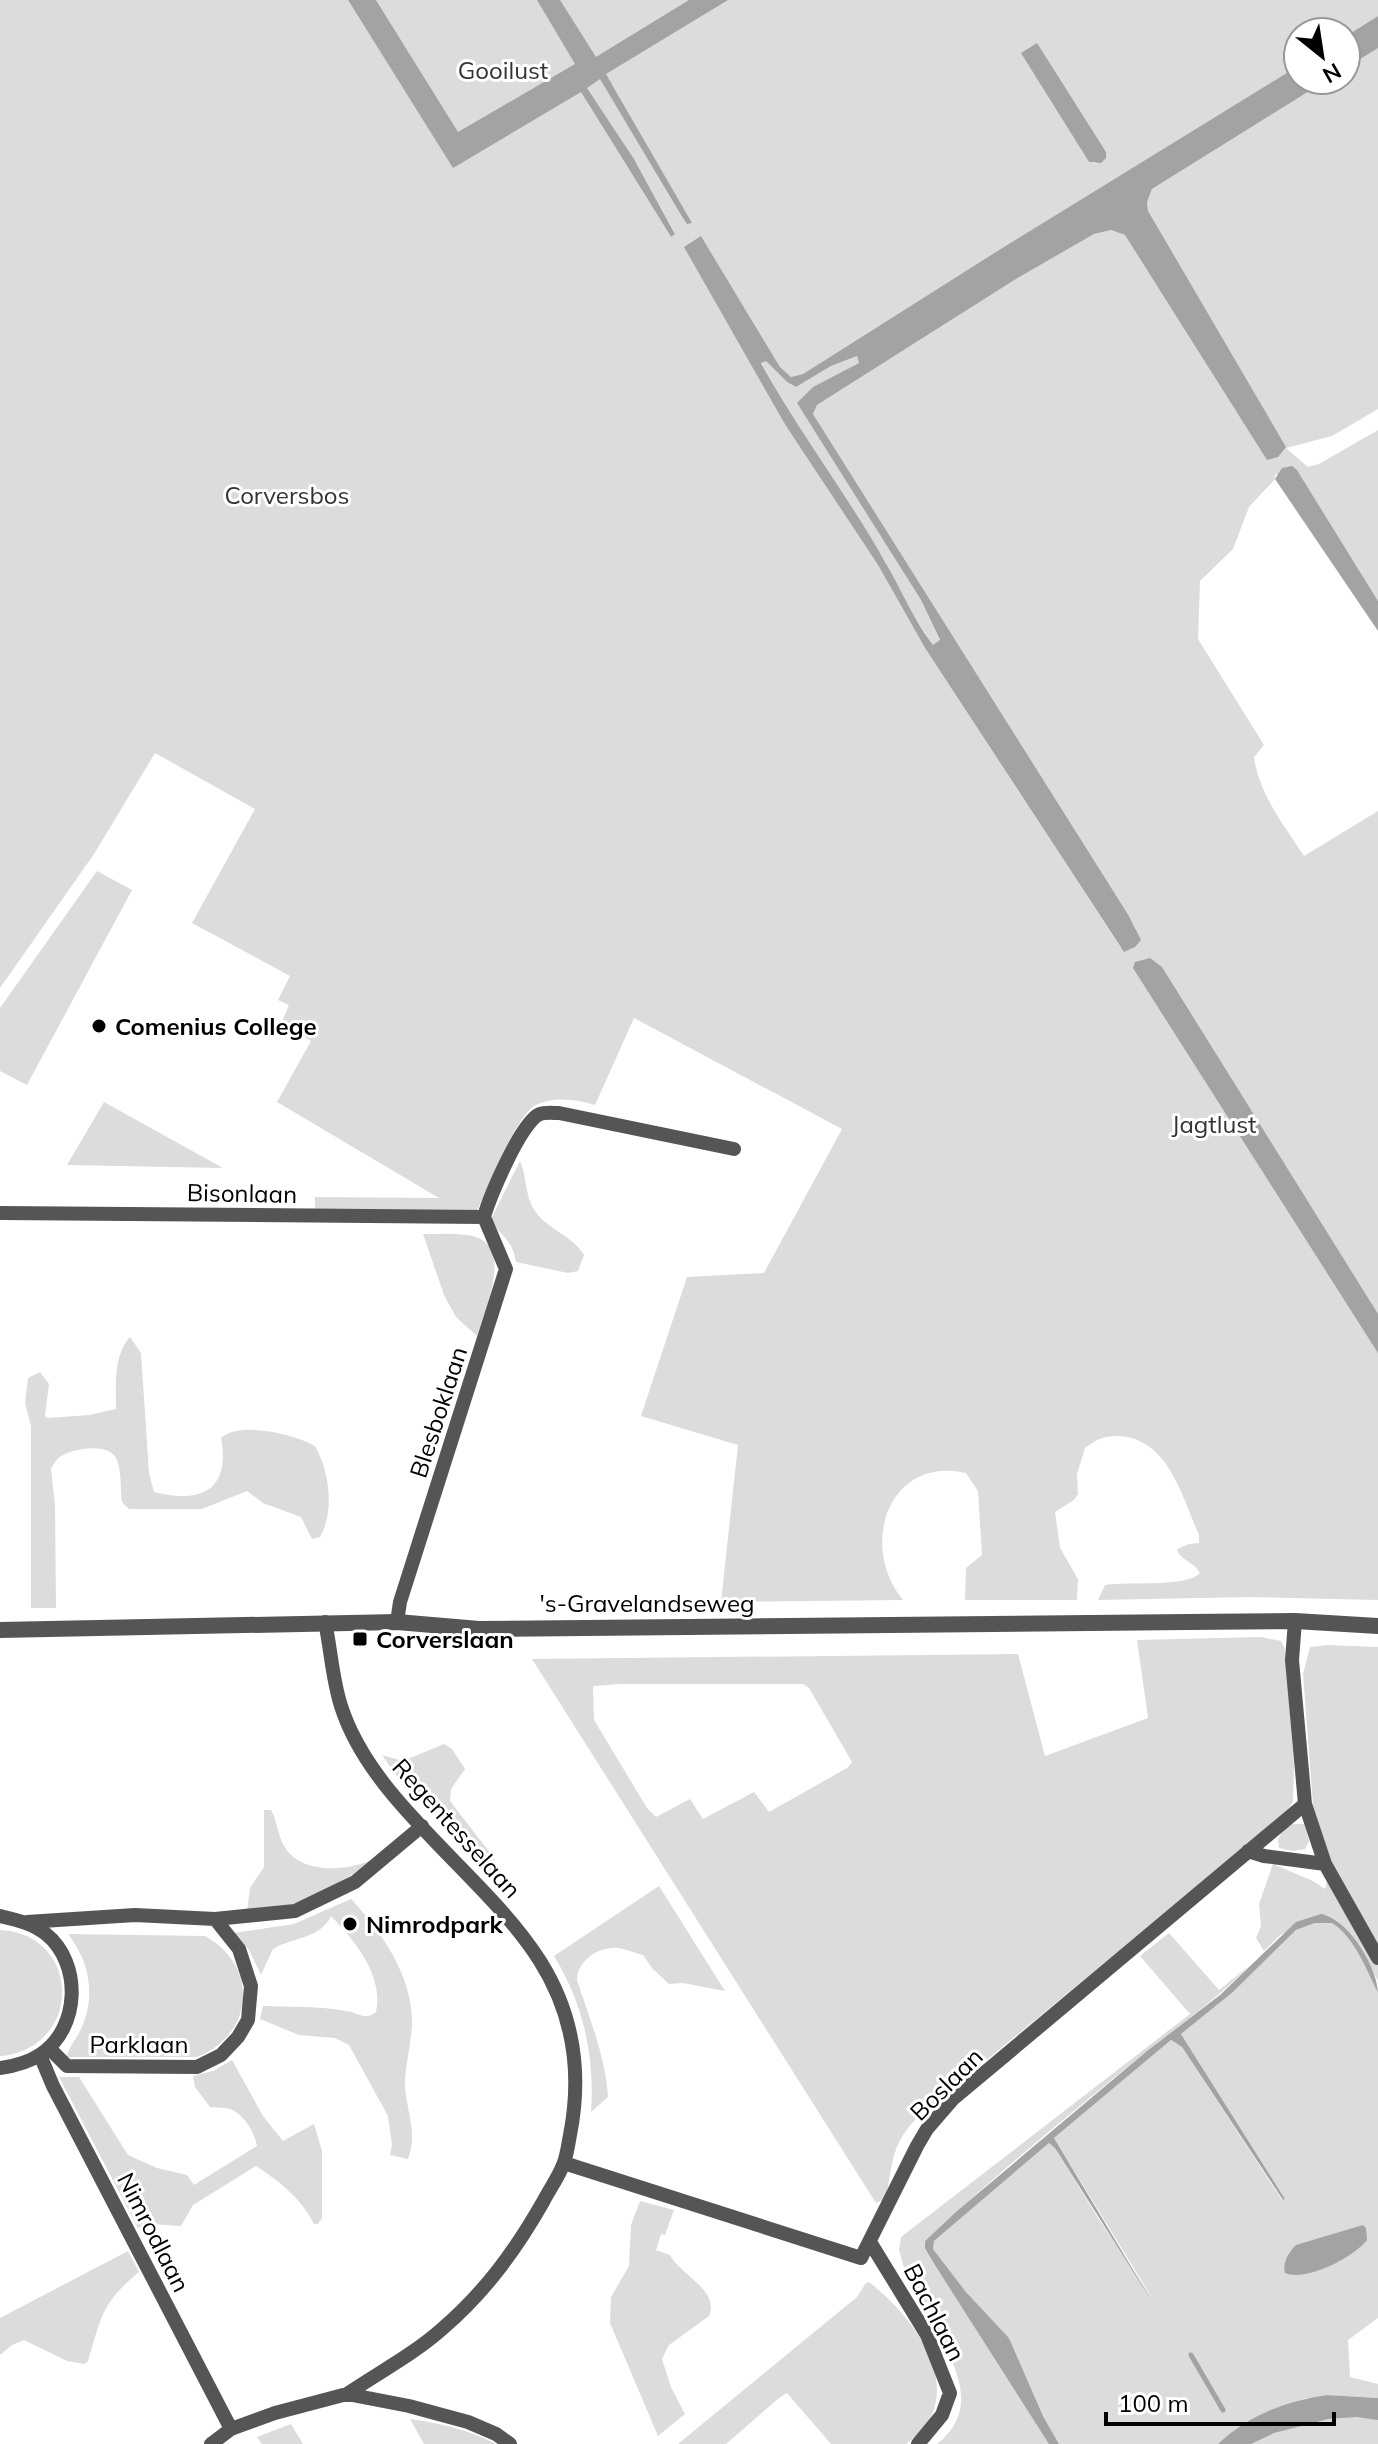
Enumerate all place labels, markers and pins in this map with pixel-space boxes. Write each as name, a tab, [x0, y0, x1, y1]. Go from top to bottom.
place label: Comenius College	[115, 1011, 317, 1041]
marker: Comenius College	[90, 1017, 108, 1035]
place label: Corverslaan	[376, 1624, 514, 1654]
marker: Corverslaan	[351, 1630, 369, 1648]
place label: Nimrodpark	[366, 1909, 503, 1939]
marker: Nimrodpark	[341, 1915, 359, 1933]

